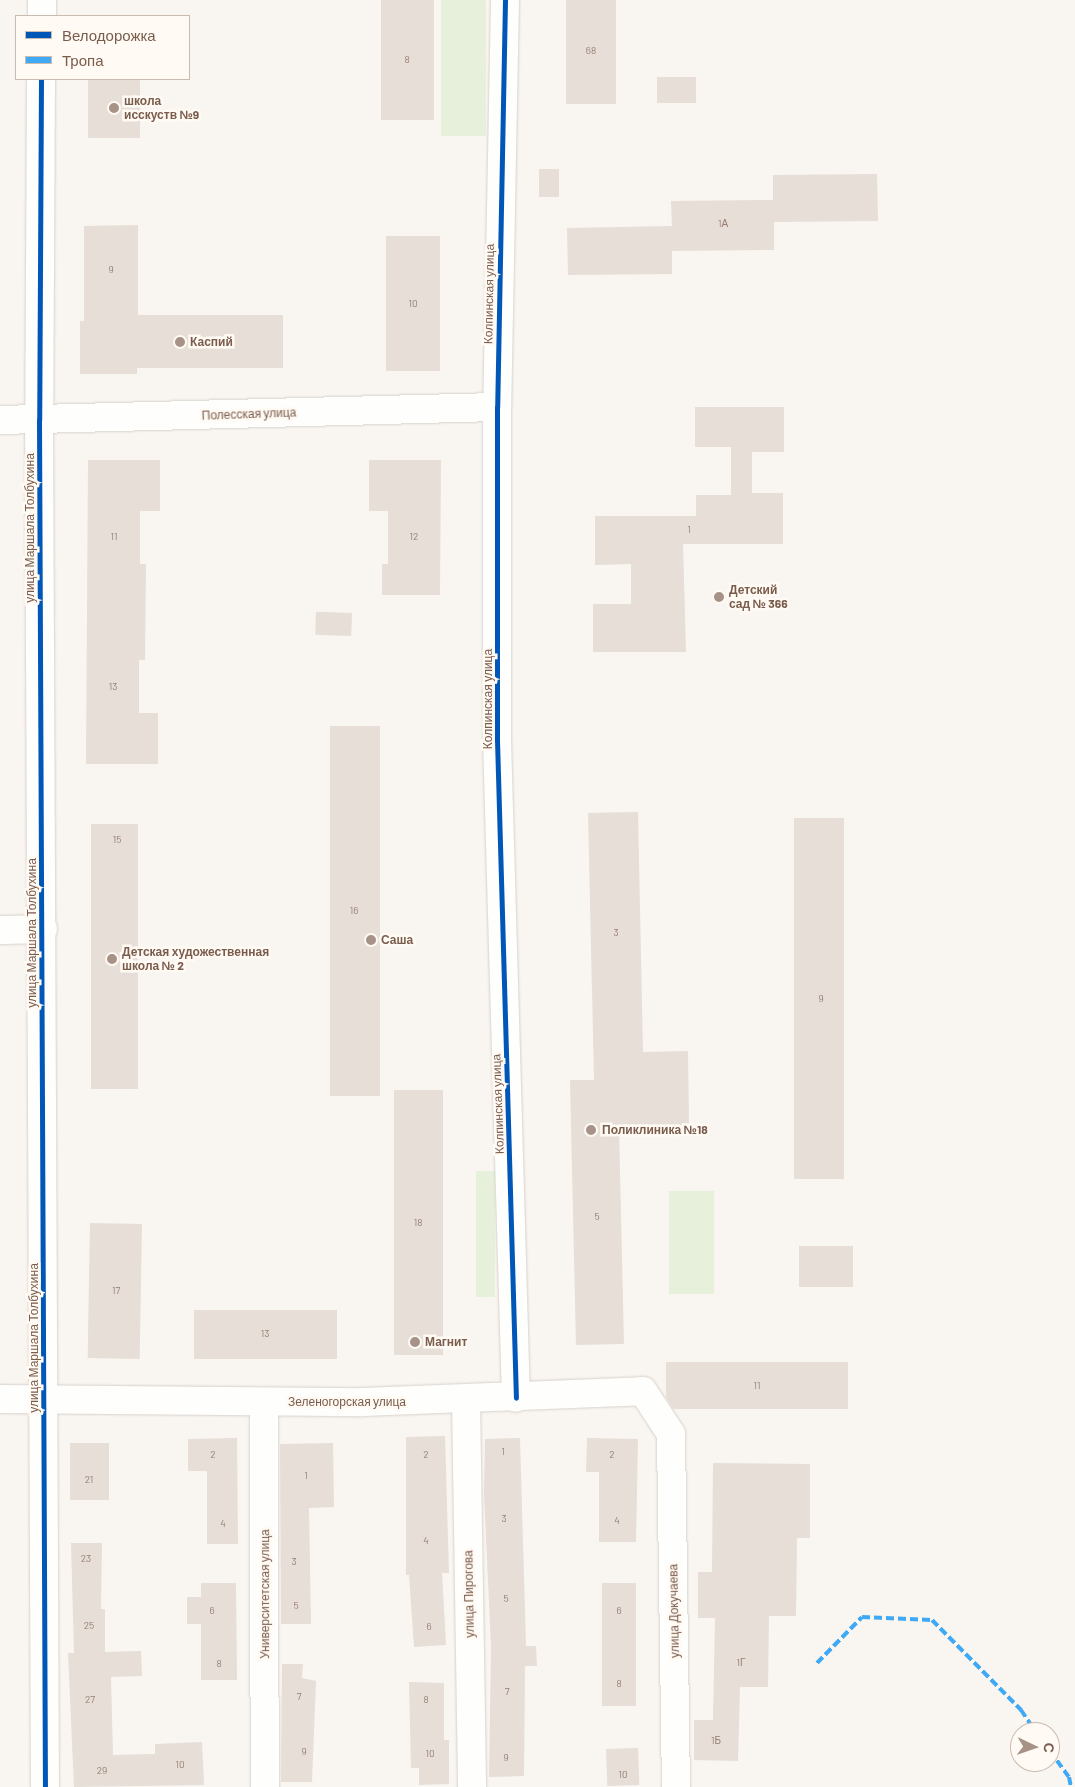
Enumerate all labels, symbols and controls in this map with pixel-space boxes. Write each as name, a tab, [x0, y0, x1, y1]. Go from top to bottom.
legend	[15, 15, 190, 80]
text: Велодорожка	[62, 26, 156, 44]
house number: 68	[586, 45, 596, 57]
text: Тропа	[62, 51, 103, 69]
house number: 8	[404, 54, 410, 66]
place label: школа исскуств №9	[124, 94, 199, 122]
marker: школа исскуств №9	[108, 102, 120, 114]
house number: 1А	[718, 218, 728, 230]
street label: Колпинская улица	[481, 244, 497, 344]
house number: 9	[108, 264, 114, 276]
house number: 10	[408, 298, 418, 310]
place label: Каспий	[190, 335, 233, 349]
marker: Каспий	[174, 336, 186, 348]
street label: Полесская улица	[201, 405, 297, 423]
street label: улица Маршала Толбухина	[23, 453, 37, 603]
house number: 1	[687, 524, 691, 536]
house number: 11	[110, 531, 118, 543]
house number: 12	[410, 531, 418, 543]
place label: Детский сад № 366	[729, 583, 788, 611]
marker: Детский сад № 366	[713, 591, 725, 603]
street label: Колпинская улица	[481, 649, 495, 749]
house number: 13	[109, 681, 117, 693]
house number: 15	[113, 834, 121, 846]
street label: улица Маршала Толбухина	[25, 858, 39, 1008]
house number: 16	[350, 905, 358, 917]
house number: 3	[613, 927, 619, 939]
place label: Саша	[381, 933, 413, 947]
marker: Саша	[365, 934, 377, 946]
place label: Детская художественная школа № 2	[122, 945, 269, 973]
marker: Детская художественная школа № 2	[106, 953, 118, 965]
house number: 9	[818, 993, 824, 1005]
street label: Колпинская улица	[489, 1054, 507, 1154]
marker: Поликлиника №18	[584, 1123, 598, 1137]
place label: Поликлиника №18	[602, 1123, 708, 1137]
house number: 5	[594, 1211, 600, 1223]
house number: 18	[414, 1217, 422, 1229]
street label: улица Маршала Толбухина	[27, 1263, 41, 1413]
house number: 17	[112, 1285, 120, 1297]
house number: 13	[261, 1328, 269, 1340]
place label: Магнит	[425, 1335, 467, 1349]
marker: Магнит	[409, 1336, 421, 1348]
house number: 11	[753, 1380, 761, 1392]
street label: Зеленогорская улица	[288, 1395, 406, 1409]
house number: 1	[501, 1446, 505, 1458]
house number: 2	[210, 1449, 216, 1461]
house number: 2	[423, 1449, 429, 1461]
house number: 2	[609, 1449, 615, 1461]
house number: 1	[304, 1470, 308, 1482]
house number: 21	[85, 1474, 93, 1486]
house number: 3	[501, 1513, 507, 1525]
house number: 4	[614, 1515, 620, 1527]
house number: 4	[220, 1518, 226, 1530]
street label: Университетская улица	[258, 1529, 272, 1659]
house number: 4	[423, 1535, 429, 1547]
street label: улица Пирогова	[461, 1550, 477, 1638]
house number: 23	[81, 1553, 91, 1565]
house number: 3	[291, 1556, 297, 1568]
street label: улица Докучаева	[666, 1564, 682, 1658]
house number: 5	[503, 1593, 509, 1605]
house number: 5	[293, 1600, 299, 1612]
house number: 6	[209, 1605, 215, 1617]
house number: 6	[616, 1605, 622, 1617]
house number: 25	[84, 1620, 94, 1632]
house number: 6	[426, 1621, 432, 1633]
house number: 1Г	[737, 1657, 745, 1669]
house number: 8	[216, 1658, 222, 1670]
house number: 8	[616, 1678, 622, 1690]
house number: 7	[505, 1686, 509, 1698]
house number: 7	[297, 1691, 301, 1703]
house number: 27	[85, 1694, 95, 1706]
house number: 8	[423, 1694, 429, 1706]
north arrow	[1010, 1722, 1060, 1772]
house number: 1Б	[711, 1735, 721, 1747]
text: С	[1041, 1742, 1058, 1753]
house number: 9	[301, 1746, 307, 1758]
house number: 10	[425, 1748, 435, 1760]
house number: 9	[503, 1752, 509, 1764]
house number: 10	[175, 1759, 185, 1771]
house number: 29	[97, 1765, 107, 1777]
house number: 10	[618, 1769, 628, 1781]

